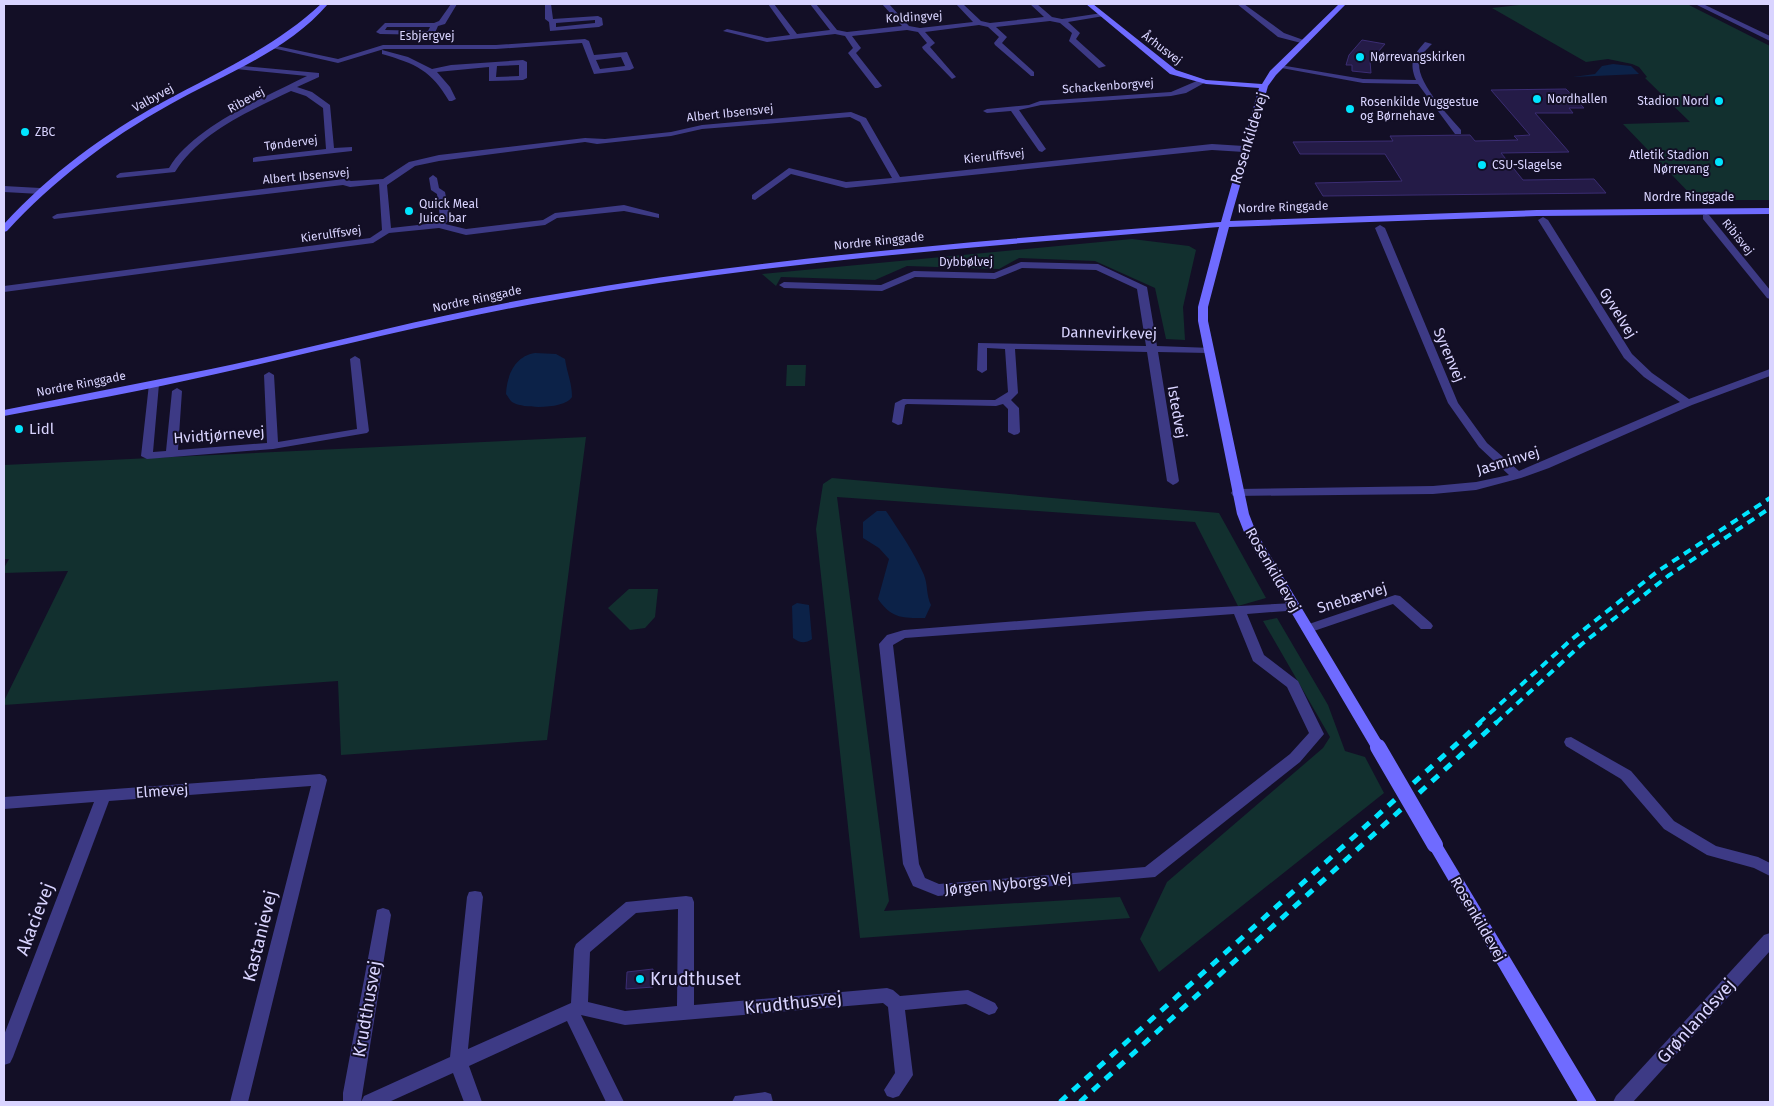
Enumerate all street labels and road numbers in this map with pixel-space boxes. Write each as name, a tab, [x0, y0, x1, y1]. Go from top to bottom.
street label: Koldingvej	[885, 9, 943, 25]
street label: Århusvej	[1139, 27, 1186, 68]
street label: Esbjergvej	[399, 29, 455, 43]
street label: Schackenborgvej	[1062, 76, 1154, 96]
street label: Valbyvej	[130, 81, 176, 115]
street label: Ribevej	[225, 84, 267, 116]
street label: Rosenkildevej	[1227, 90, 1271, 186]
street label: Albert Ibsensvej	[686, 101, 774, 125]
street label: Tøndervej	[263, 133, 319, 153]
street label: Kierulffsvej	[963, 146, 1025, 166]
street label: Albert Ibsensvej	[262, 165, 350, 187]
street label: Nordre Ringgade	[1644, 190, 1734, 204]
street label: Nordre Ringgade	[1237, 198, 1329, 216]
street label: Ribisvej	[1719, 216, 1757, 258]
street label: Kierulffsvej	[300, 223, 362, 245]
street label: Nordre Ringgade	[833, 229, 925, 253]
street label: Dybbølvej	[939, 255, 993, 269]
street label: Nordre Ringgade	[431, 283, 523, 315]
street label: Gyvelvej	[1595, 284, 1641, 342]
street label: Dannevirkevej	[1061, 323, 1157, 343]
street label: Syrenvej	[1430, 325, 1468, 385]
street label: Nordre Ringgade	[35, 368, 127, 400]
street label: Istedvej	[1163, 384, 1191, 440]
street label: Hvidtjørnevej	[173, 423, 265, 447]
street label: Jasminvej	[1474, 443, 1542, 479]
street label: Rosenkildevej	[1242, 525, 1304, 615]
street label: Snebærvej	[1315, 579, 1389, 617]
street label: Elmevej	[135, 780, 189, 802]
street label: Jørgen Nyborgs Vej	[944, 869, 1072, 899]
street label: Rosenkildevej	[1447, 874, 1509, 964]
street label: Akacievej	[11, 880, 59, 958]
street label: Kastanievej	[238, 888, 282, 984]
street label: Krudthusvej	[348, 959, 386, 1059]
street label: Grønlandsvej	[1652, 974, 1740, 1068]
street label: Krudthusvej	[743, 987, 843, 1019]

